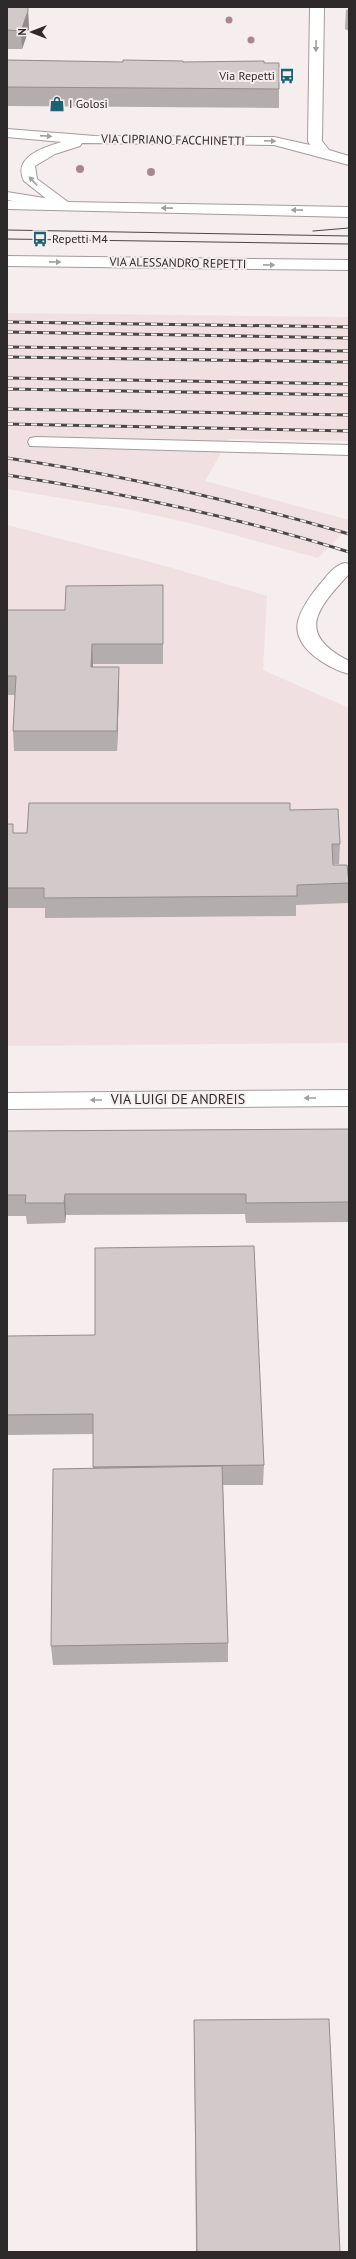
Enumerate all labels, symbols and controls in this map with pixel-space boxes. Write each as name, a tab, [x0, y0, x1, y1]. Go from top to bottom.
north arrow	[12, 12, 52, 52]
text: N	[15, 28, 29, 36]
one-way arrow	[313, 40, 319, 53]
bus stop icon: Via Repetti	[278, 67, 296, 85]
place label: Via Repetti	[218, 68, 275, 83]
shop icon: I Golosi	[48, 95, 66, 113]
place label: I Golosi	[69, 96, 108, 111]
street label: VIA CIPRIANO FACCHINETTI	[100, 131, 245, 148]
one-way arrow	[40, 132, 52, 139]
one-way arrow	[264, 138, 277, 144]
one-way arrow	[29, 176, 38, 186]
one-way arrow	[160, 205, 173, 211]
one-way arrow	[291, 207, 303, 214]
bus stop icon: Repetti M4	[31, 230, 49, 248]
place label: Repetti M4	[52, 231, 108, 246]
street label: VIA ALESSANDRO REPETTI	[108, 254, 247, 271]
one-way arrow	[49, 259, 62, 265]
one-way arrow	[263, 261, 275, 268]
street label: VIA LUIGI DE ANDREIS	[110, 1090, 245, 1108]
one-way arrow	[303, 1095, 316, 1101]
one-way arrow	[89, 1097, 102, 1103]

